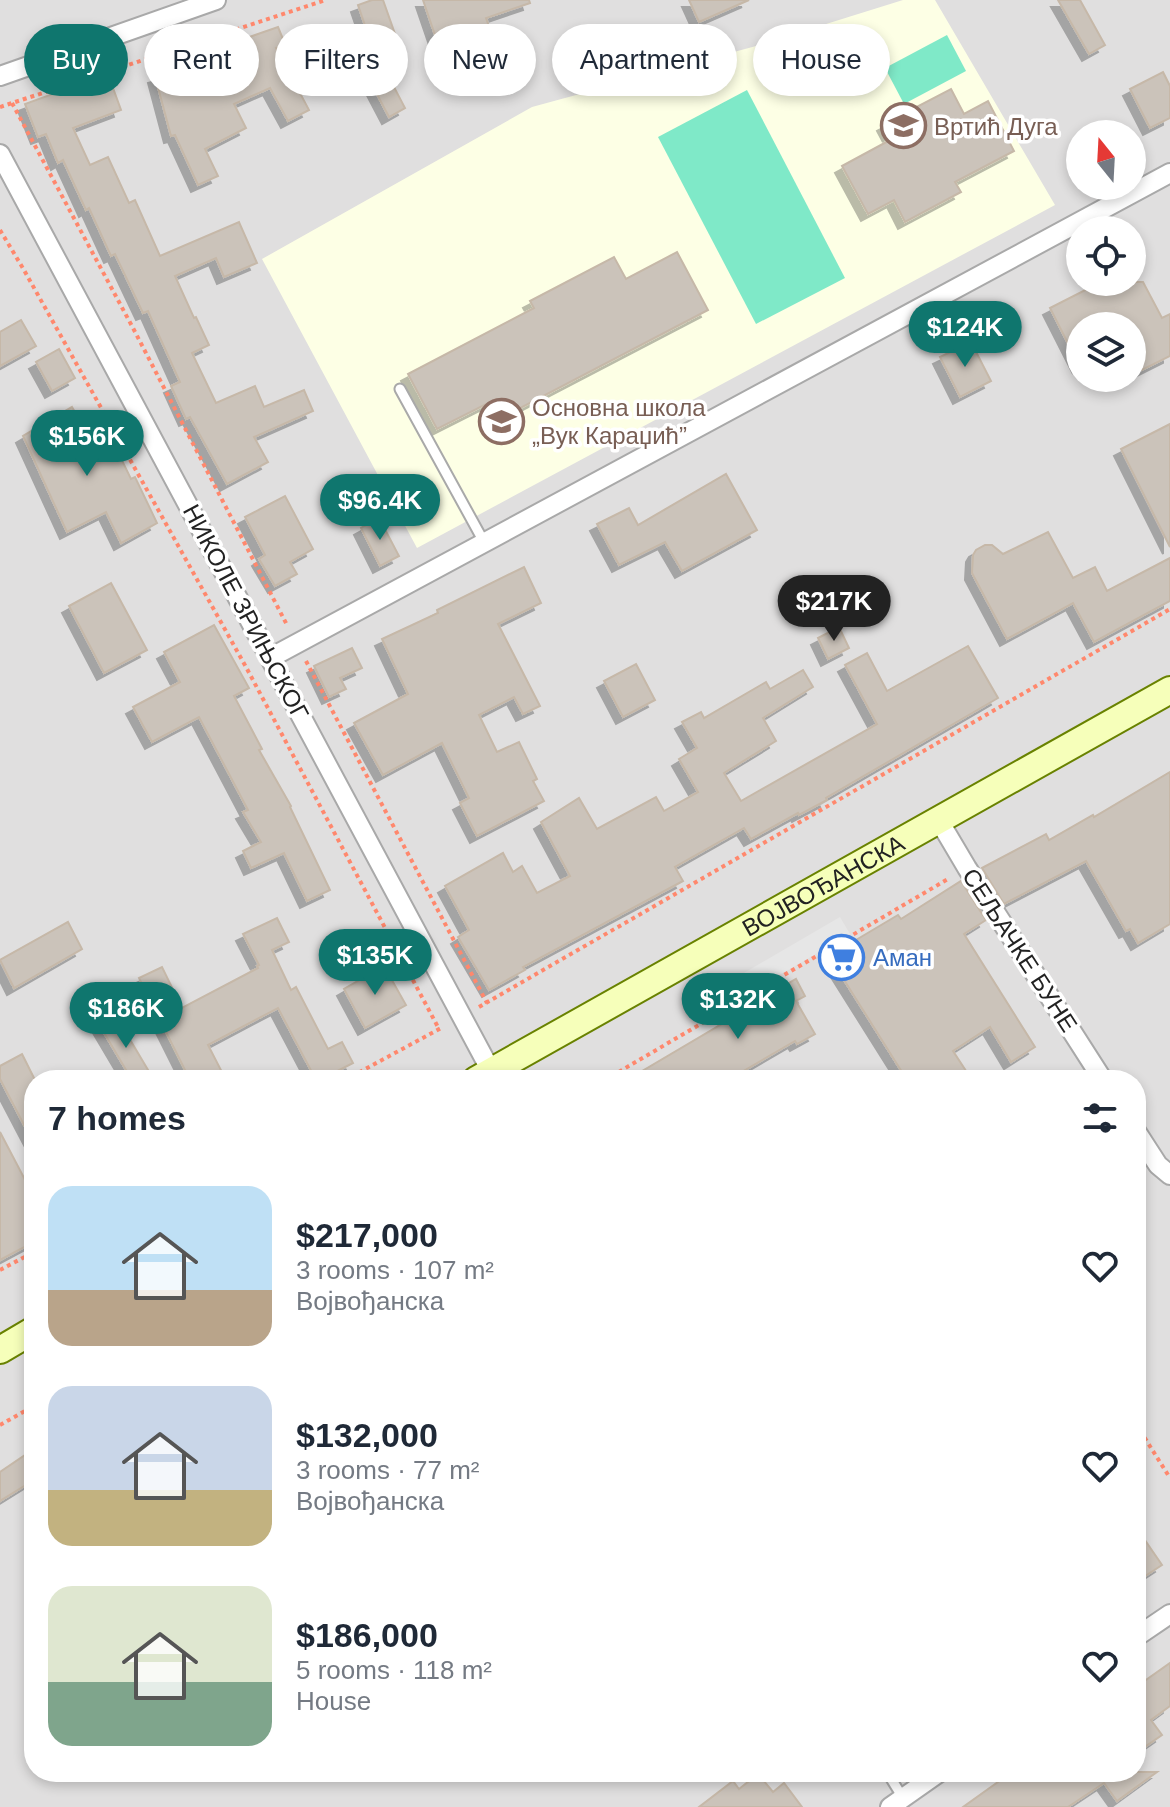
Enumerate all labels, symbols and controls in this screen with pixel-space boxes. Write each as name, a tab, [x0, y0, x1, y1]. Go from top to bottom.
chip: Buy	[24, 24, 128, 96]
chip: Rent	[144, 24, 259, 96]
chip: Filters	[275, 24, 408, 96]
chip: New	[424, 24, 536, 96]
chip: Apartment	[552, 24, 737, 96]
chip: House	[753, 24, 890, 96]
school or university icon: Вртић Дуга	[879, 102, 927, 150]
place label: Вртић Дуга	[934, 113, 1058, 140]
north arrow	[1066, 120, 1146, 200]
map controls	[1066, 120, 1146, 392]
button: locate	[1066, 216, 1146, 296]
pin: $124K	[909, 301, 1021, 369]
text: $124K	[927, 312, 1003, 342]
button: layers	[1066, 312, 1146, 392]
place label: Основна школа „Вук Караџић”	[532, 394, 706, 449]
school or university icon: Основна школа „Вук Караџић”	[477, 397, 525, 445]
pin: $156K	[31, 410, 143, 478]
text: $156K	[49, 421, 125, 451]
pin: $96.4K	[315, 474, 445, 542]
text: $96.4K	[338, 485, 422, 515]
street label: НИКОЛЕ ЗРИЊСКОГ	[178, 500, 314, 724]
pin: $217K	[778, 575, 890, 643]
text: $217K	[796, 586, 872, 616]
street label: ВОЈВОЂАНСКА	[737, 829, 909, 941]
street label: СЕЉАЧКЕ БУНЕ	[957, 863, 1083, 1037]
pin: $135K	[319, 929, 431, 997]
supermarket icon: Аман	[818, 933, 866, 981]
text: $135K	[337, 940, 413, 970]
place label: Аман	[873, 944, 932, 971]
pin: $132K	[682, 973, 794, 1041]
pin: $186K	[70, 982, 182, 1050]
text: $132K	[700, 984, 776, 1014]
text: $186K	[88, 993, 164, 1023]
icon: filters	[1078, 1096, 1122, 1140]
text: 7 homes	[48, 1099, 186, 1137]
text: $217,000	[296, 1216, 438, 1254]
icon: home	[112, 1218, 208, 1314]
icon: heart	[1078, 1244, 1122, 1288]
text: 3 rooms · 107 m²	[296, 1255, 494, 1285]
text: Војвођанска	[296, 1286, 444, 1316]
text: $132,000	[296, 1416, 438, 1454]
icon: home	[112, 1418, 208, 1514]
icon: heart	[1078, 1444, 1122, 1488]
text: 3 rooms · 77 m²	[296, 1455, 480, 1485]
text: Војвођанска	[296, 1486, 444, 1516]
text: $186,000	[296, 1616, 438, 1654]
icon: home	[112, 1618, 208, 1714]
icon: heart	[1078, 1644, 1122, 1688]
text: 5 rooms · 118 m²	[296, 1655, 492, 1685]
text: House	[296, 1686, 371, 1716]

